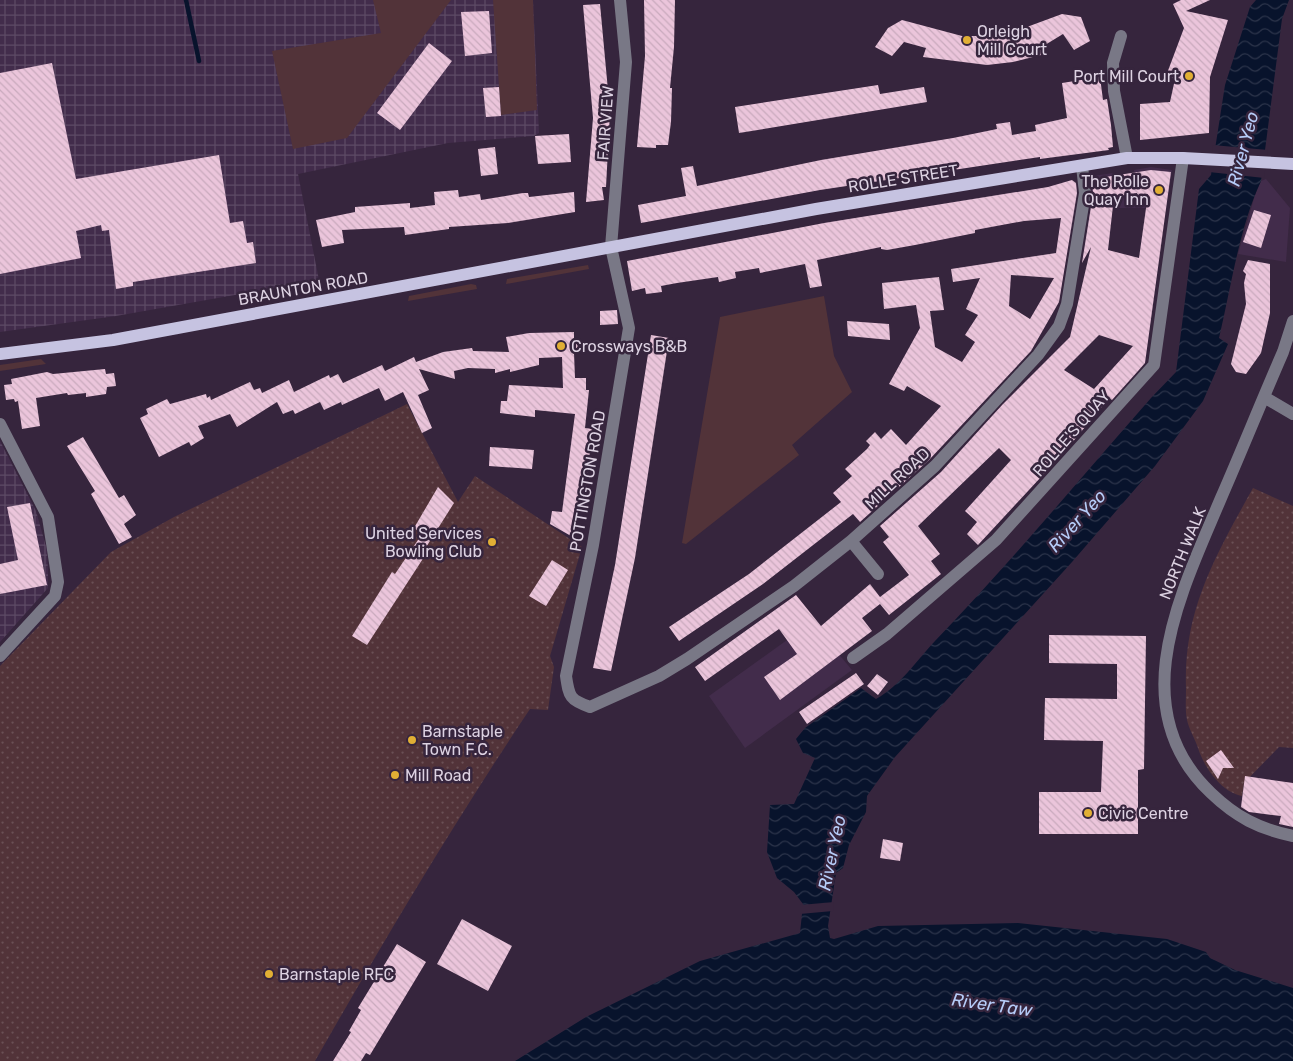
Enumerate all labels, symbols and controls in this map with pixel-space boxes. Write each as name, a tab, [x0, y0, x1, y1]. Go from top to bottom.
place label: Orleigh Mill Court	[977, 22, 1047, 59]
marker: Orleigh Mill Court	[961, 34, 973, 46]
place label: Port Mill Court	[1073, 67, 1179, 86]
marker: Port Mill Court	[1183, 70, 1195, 82]
street label: FAIR VIEW	[593, 85, 618, 161]
water label: River Yeo	[1222, 109, 1264, 189]
street label: ROLLE STREET	[847, 160, 959, 197]
place label: The Rolle Quay Inn	[1081, 172, 1149, 209]
marker: The Rolle Quay Inn	[1153, 184, 1165, 196]
street label: BRAUNTON ROAD	[237, 268, 370, 309]
place label: Crossways B&B	[571, 337, 687, 356]
marker: Crossways B&B	[555, 340, 567, 352]
street label: ROLLE'S QUAY	[1029, 386, 1114, 480]
street label: POTTINGTON ROAD	[566, 409, 609, 553]
street label: MILL ROAD	[861, 444, 934, 513]
water label: River Yeo	[1043, 485, 1111, 557]
street label: NORTH WALK	[1155, 504, 1210, 602]
place label: United Services Bowling Club	[365, 524, 482, 561]
marker: United Services Bowling Club	[486, 536, 498, 548]
place label: Barnstaple Town F.C.	[422, 722, 503, 759]
marker: Barnstaple Town F.C.	[406, 734, 418, 746]
place label: Mill Road	[405, 766, 471, 785]
marker: Mill Road	[389, 769, 401, 781]
place label: Civic Centre	[1098, 804, 1188, 823]
marker: Civic Centre	[1082, 807, 1094, 819]
water label: River Yeo	[813, 813, 851, 893]
place label: Barnstaple RFC	[279, 965, 394, 984]
marker: Barnstaple RFC	[263, 968, 275, 980]
water label: River Taw	[950, 988, 1034, 1022]

